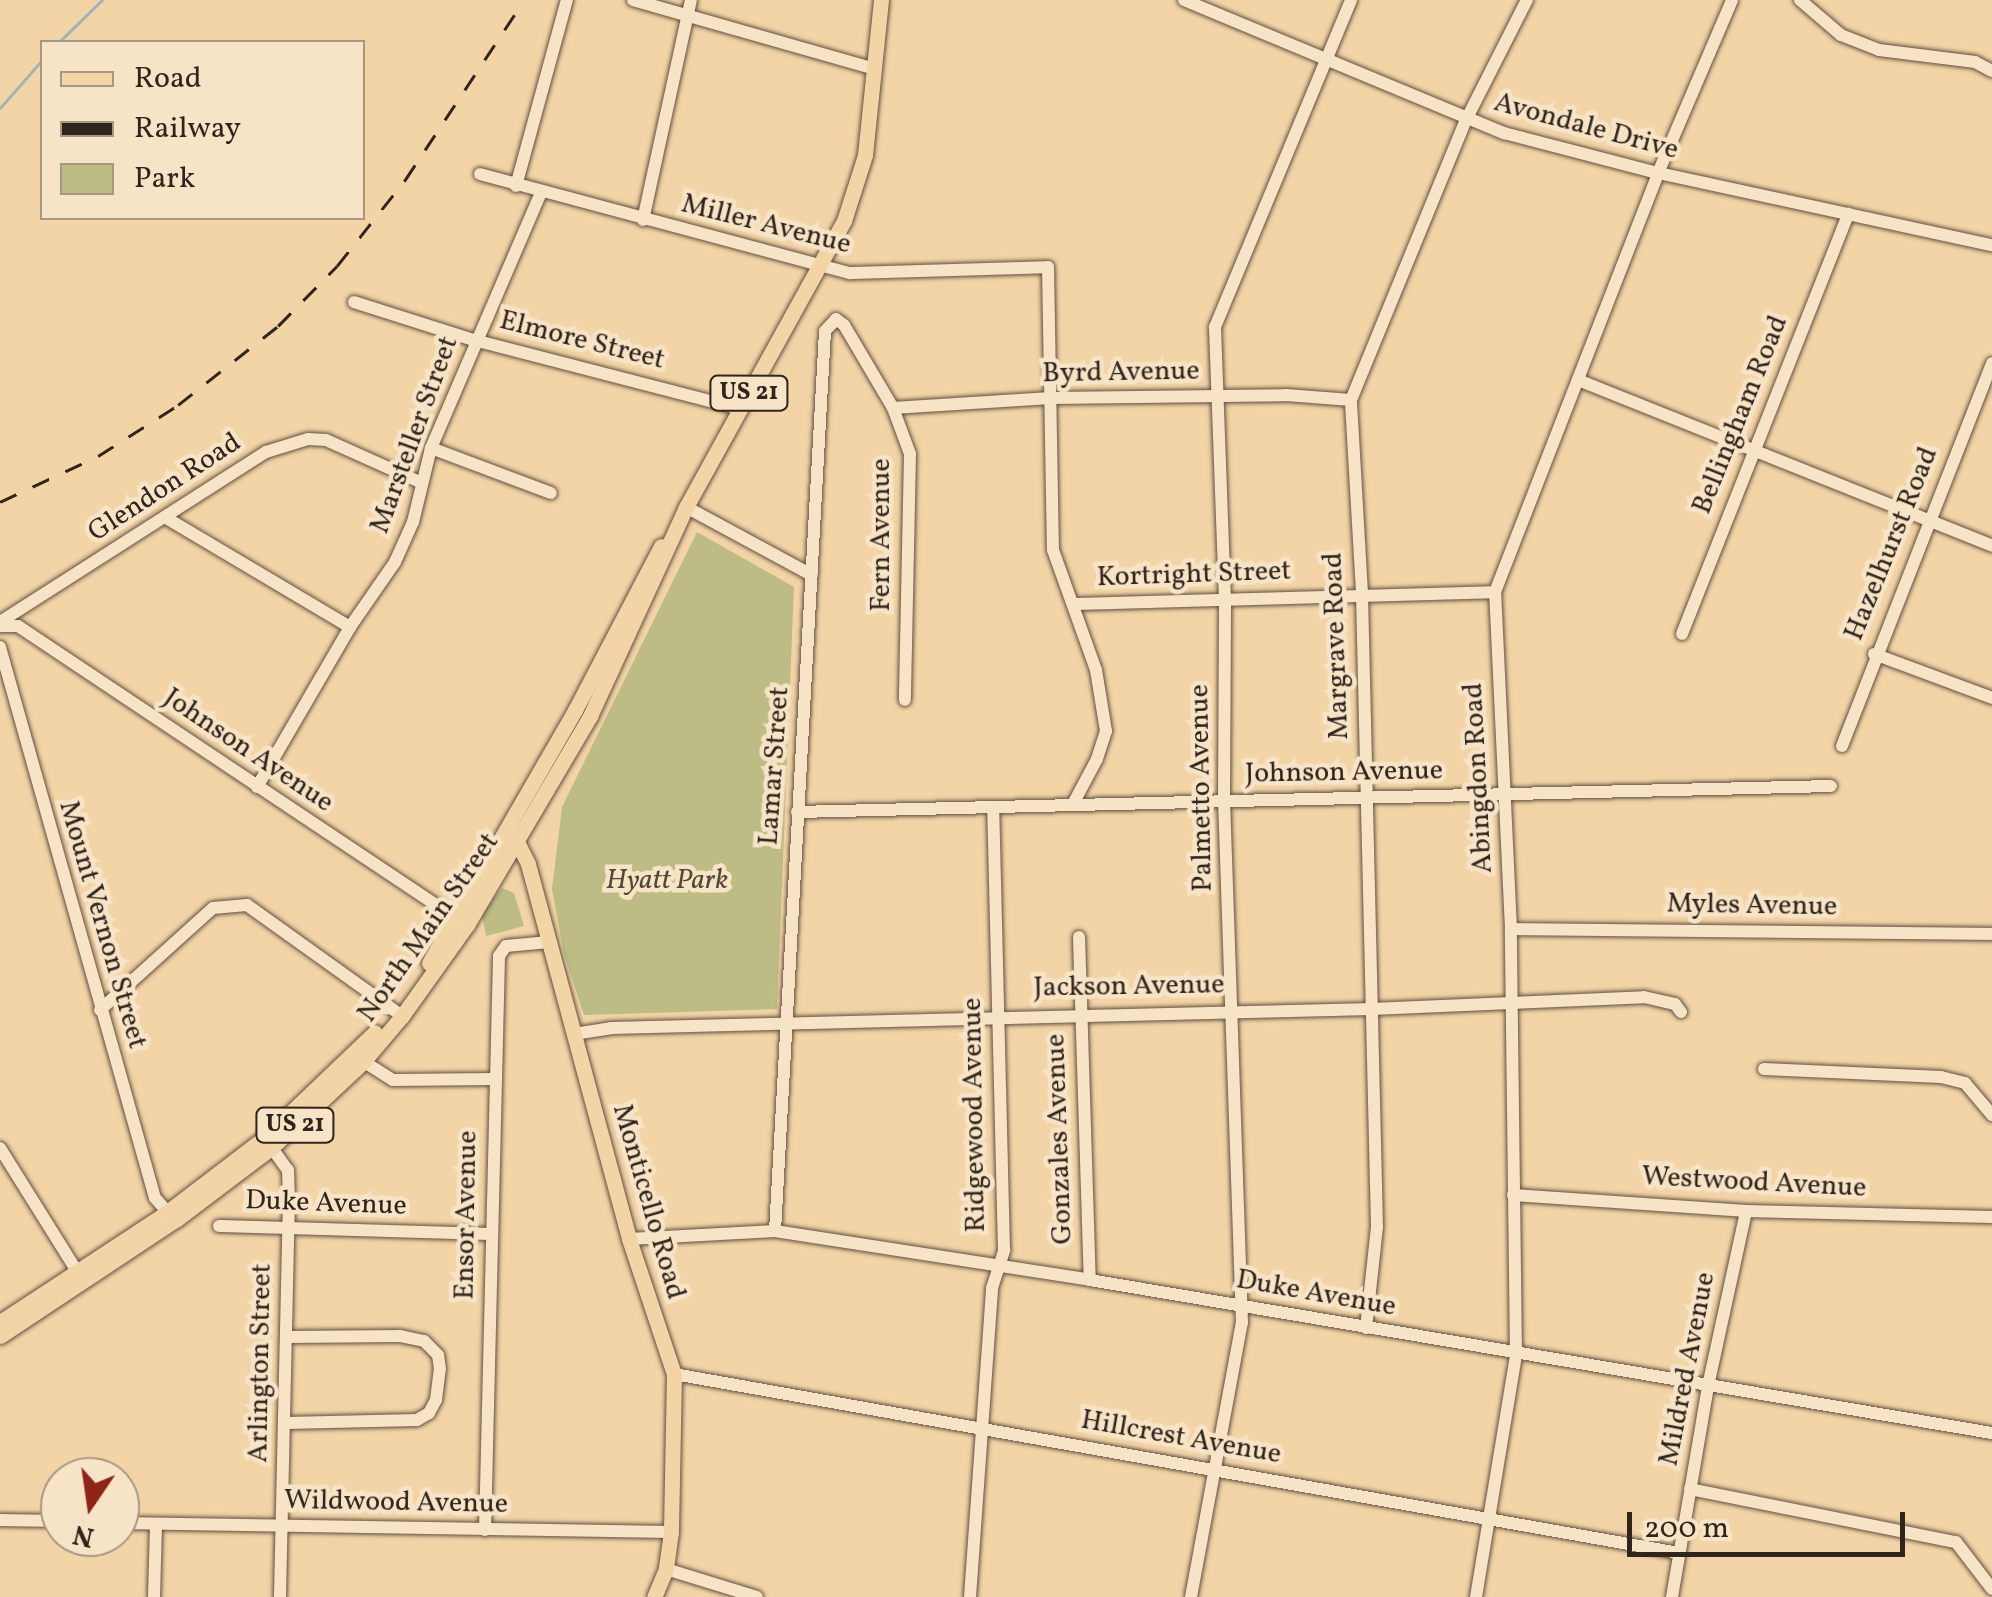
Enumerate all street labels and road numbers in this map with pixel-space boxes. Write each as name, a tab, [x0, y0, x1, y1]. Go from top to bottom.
street label: Avondale Drive	[1490, 86, 1682, 168]
street label: Miller Avenue	[678, 188, 854, 262]
street label: Elmore Street	[496, 304, 668, 378]
street label: Bellingham Road	[1686, 311, 1796, 519]
street label: Marsteller Street	[364, 332, 466, 538]
street label: Byrd Avenue	[1042, 355, 1200, 391]
road number: US 21	[709, 373, 789, 413]
street label: Glendon Road	[82, 426, 248, 550]
street label: Hazelhurst Road	[1838, 442, 1946, 646]
street label: Fern Avenue	[865, 458, 899, 612]
street label: Margrave Road	[1317, 552, 1357, 740]
street label: Kortright Street	[1096, 555, 1292, 595]
street label: Johnson Avenue	[157, 682, 339, 820]
street label: Abingdon Road	[1457, 682, 1501, 874]
street label: Palmetto Avenue	[1183, 684, 1221, 892]
street label: Lamar Street	[753, 685, 797, 847]
street label: Johnson Avenue	[1245, 754, 1443, 792]
street label: Mount Vernon Street	[50, 797, 154, 1053]
street label: North Main Street	[351, 827, 507, 1029]
street label: Myles Avenue	[1666, 888, 1838, 924]
street label: Jackson Avenue	[1033, 969, 1225, 1005]
street label: Ridgewood Avenue	[956, 997, 994, 1233]
street label: Gonzales Avenue	[1040, 1033, 1080, 1245]
street label: Monticello Road	[604, 1100, 692, 1304]
road number: US 21	[255, 1105, 335, 1145]
street label: Ensor Avenue	[449, 1130, 485, 1300]
street label: Westwood Avenue	[1641, 1160, 1867, 1206]
street label: Duke Avenue	[245, 1184, 407, 1224]
street label: Arlington Street	[242, 1263, 280, 1463]
street label: Duke Avenue	[1234, 1263, 1398, 1325]
street label: Mildred Avenue	[1653, 1269, 1723, 1469]
street label: Hillcrest Avenue	[1078, 1404, 1284, 1472]
street label: Wildwood Avenue	[284, 1484, 508, 1522]

